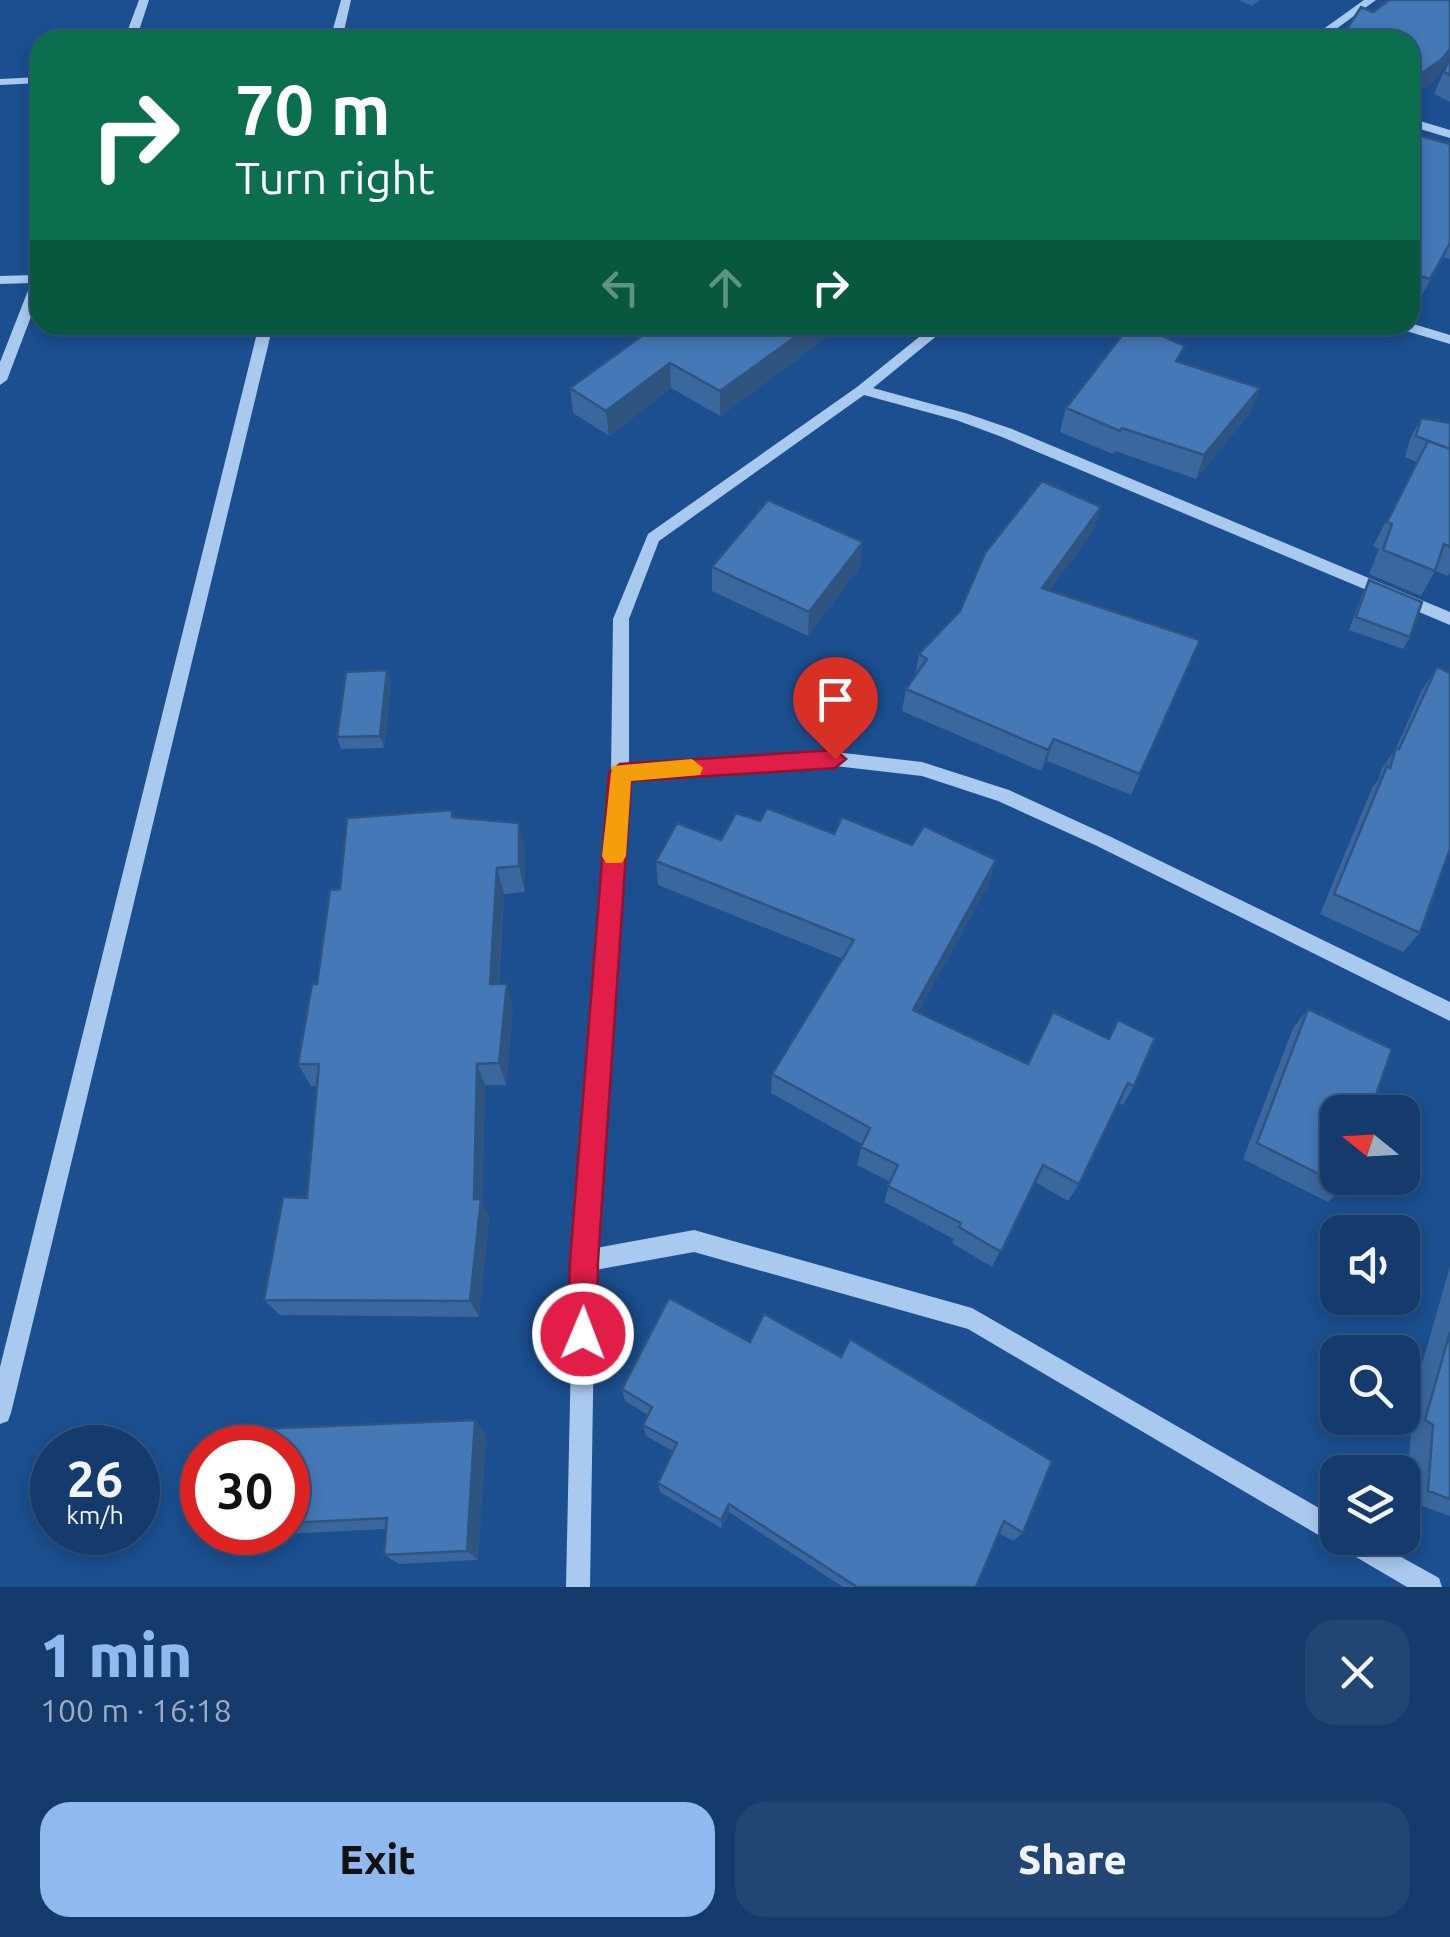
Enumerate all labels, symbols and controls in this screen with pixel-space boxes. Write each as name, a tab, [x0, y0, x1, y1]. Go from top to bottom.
icon: right	[70, 70, 200, 200]
text: 70 m	[235, 70, 391, 148]
text: Turn right	[235, 152, 435, 203]
icon: left	[593, 260, 648, 315]
icon: ahead	[698, 260, 753, 315]
icon: right	[803, 260, 858, 315]
pin	[793, 657, 878, 760]
icon: arrive	[808, 672, 863, 727]
north arrow	[1320, 1095, 1420, 1195]
map controls	[1320, 1095, 1420, 1555]
button: sound	[1320, 1215, 1420, 1315]
position arrow	[531, 1282, 635, 1386]
button: search	[1320, 1335, 1420, 1435]
speed limit sign: 30	[180, 1425, 310, 1555]
text: 26	[67, 1450, 123, 1506]
button: layers	[1320, 1455, 1420, 1555]
text: km/h	[66, 1501, 124, 1529]
button: close	[1305, 1620, 1410, 1725]
text: 1 min	[40, 1621, 193, 1688]
text: 100 m · 16:18	[40, 1692, 232, 1728]
button: Exit	[40, 1802, 715, 1917]
button: Share	[735, 1802, 1410, 1917]

